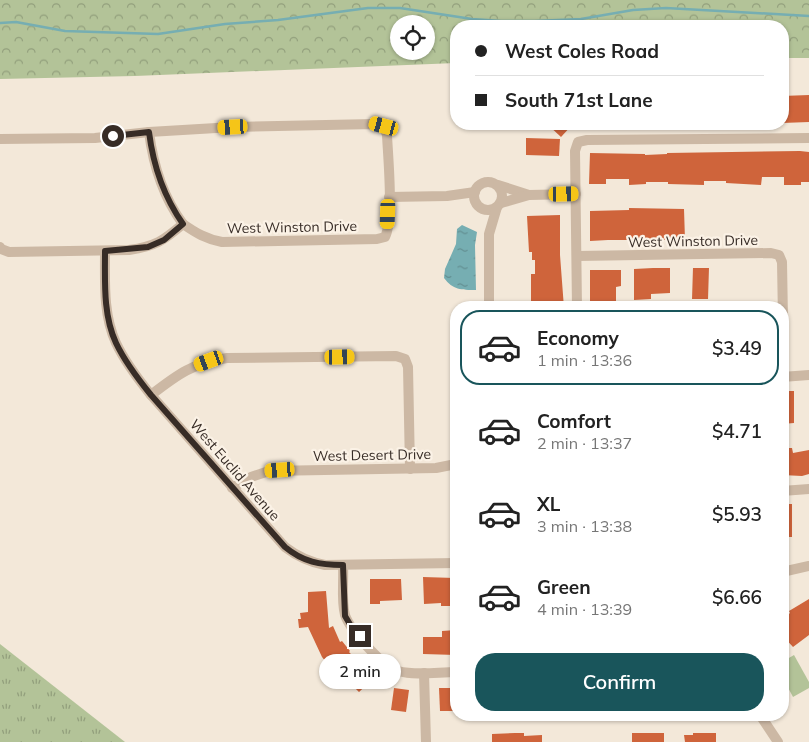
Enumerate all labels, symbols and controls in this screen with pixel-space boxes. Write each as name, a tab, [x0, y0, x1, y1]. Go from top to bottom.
map controls	[390, 15, 435, 60]
button: locate	[390, 15, 435, 60]
text: West Coles Road	[505, 39, 659, 63]
text: South 71st Lane	[505, 88, 653, 112]
car	[367, 115, 400, 137]
car	[217, 119, 248, 135]
route start	[102, 125, 124, 147]
car	[548, 186, 579, 202]
car	[379, 199, 396, 229]
street label: West Winston Drive	[227, 217, 357, 237]
street label: West Winston Drive	[628, 231, 758, 251]
icon: car	[477, 325, 522, 370]
text: Economy	[537, 326, 619, 350]
text: $3.49	[712, 336, 762, 360]
car	[192, 349, 225, 373]
car	[324, 349, 355, 365]
text: 1 min · 13:36	[537, 350, 632, 370]
icon: car	[477, 408, 522, 453]
text: Comfort	[537, 409, 611, 433]
street label: West Euclid Avenue	[186, 416, 284, 524]
text: $4.71	[712, 419, 762, 443]
text: 2 min · 13:37	[537, 433, 632, 453]
street label: West Desert Drive	[313, 445, 431, 465]
car	[264, 461, 295, 479]
icon: car	[477, 491, 522, 536]
text: XL	[537, 492, 560, 516]
text: $5.93	[712, 502, 762, 526]
text: 3 min · 13:38	[537, 516, 632, 536]
icon: car	[477, 574, 522, 619]
text: Green	[537, 575, 591, 599]
text: $6.66	[712, 585, 762, 609]
text: 4 min · 13:39	[537, 599, 632, 619]
route end	[349, 625, 371, 647]
button: Confirm	[475, 653, 764, 711]
callout: 2 min	[319, 654, 401, 688]
text: 2 min	[339, 661, 381, 681]

